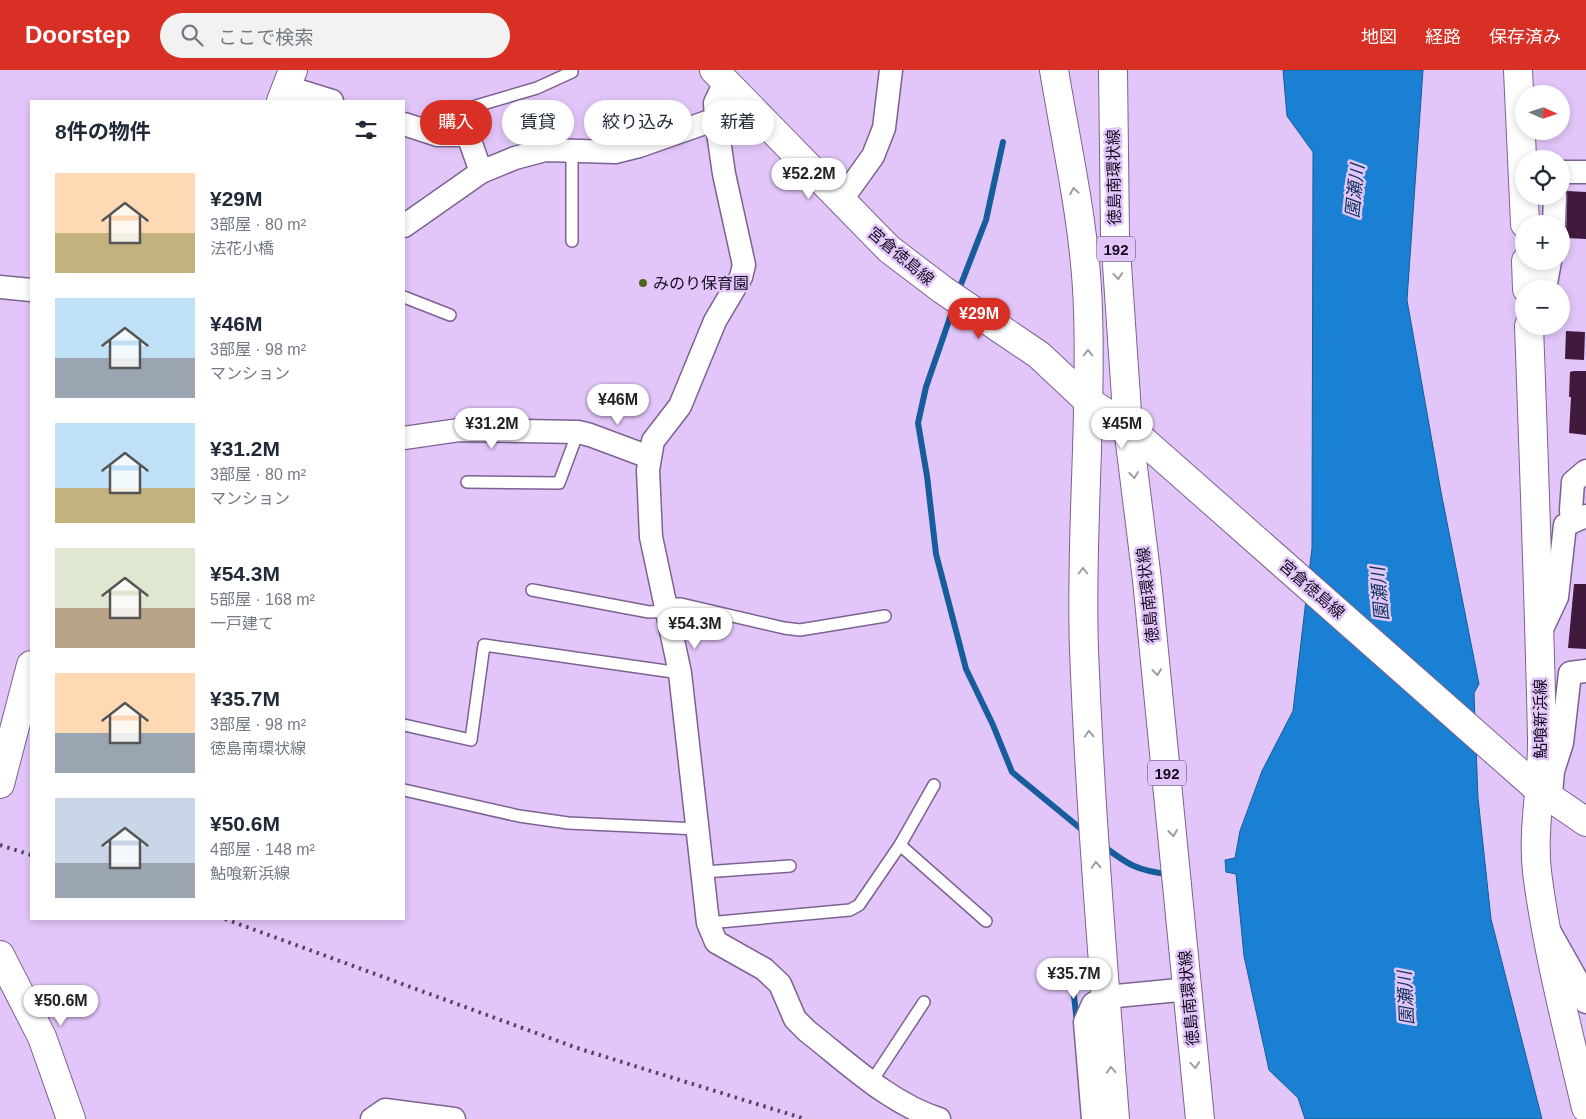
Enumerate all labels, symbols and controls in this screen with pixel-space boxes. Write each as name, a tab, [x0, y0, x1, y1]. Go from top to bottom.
search box	[160, 13, 510, 58]
text: Doorstep	[25, 21, 130, 48]
icon: search	[178, 21, 206, 49]
text: ここで検索	[218, 27, 313, 48]
text: 地図	[1361, 27, 1397, 47]
text: 経路	[1425, 27, 1461, 47]
text: 保存済み	[1489, 27, 1561, 47]
north arrow	[1515, 85, 1570, 140]
map controls	[1515, 85, 1570, 335]
chip: 購入	[420, 100, 492, 145]
chip: 賃貸	[502, 100, 574, 145]
chip: 絞り込み	[584, 100, 692, 145]
chip: 新着	[702, 100, 774, 145]
icon: filters	[352, 116, 380, 144]
text: 8件の物件	[55, 120, 151, 143]
street label: 徳島南環状線	[1105, 129, 1123, 225]
button: locate	[1515, 150, 1570, 205]
pin: ¥52.2M	[768, 158, 850, 200]
water label: 園瀬川	[1342, 161, 1368, 219]
text: ¥52.2M	[782, 165, 836, 182]
text: ¥29M	[210, 187, 263, 210]
one-way arrow	[1070, 187, 1080, 195]
icon: home	[95, 193, 155, 253]
button: +	[1515, 215, 1570, 270]
text: 3部屋 · 80 m²	[210, 216, 306, 233]
street label: 宮倉徳島線	[865, 224, 937, 288]
road number: 192	[1097, 236, 1135, 262]
text: 法花小橋	[210, 240, 274, 257]
one-way arrow	[1112, 272, 1123, 280]
place label: みのり保育園	[653, 275, 749, 292]
marker: みのり保育園	[637, 277, 649, 289]
button: −	[1515, 280, 1570, 335]
pin: ¥29M	[949, 298, 1009, 340]
text: ¥29M	[959, 305, 999, 322]
text: ¥46M	[210, 312, 263, 335]
icon: home	[95, 318, 155, 378]
text: 3部屋 · 98 m²	[210, 341, 306, 358]
one-way arrow	[1083, 348, 1093, 356]
text: マンション	[210, 365, 290, 382]
pin: ¥46M	[588, 384, 648, 426]
text: ¥46M	[598, 391, 638, 408]
pin: ¥31.2M	[451, 408, 533, 450]
pin: ¥45M	[1092, 408, 1152, 450]
text: ¥31.2M	[465, 415, 519, 432]
text: ¥45M	[1102, 415, 1142, 432]
text: ¥31.2M	[210, 437, 280, 460]
icon: home	[95, 443, 155, 503]
text: 3部屋 · 80 m²	[210, 466, 306, 483]
one-way arrow	[1128, 472, 1139, 480]
text: マンション	[210, 490, 290, 507]
street label: 徳島南環状線	[1135, 546, 1161, 644]
street label: 宮倉徳島線	[1276, 556, 1348, 622]
text: ¥54.3M	[210, 562, 280, 585]
water label: 園瀬川	[1368, 564, 1392, 622]
one-way arrow	[1078, 567, 1088, 575]
icon: home	[95, 568, 155, 628]
text: 5部屋 · 168 m²	[210, 591, 315, 608]
pin: ¥54.3M	[654, 608, 736, 650]
text: 一戸建て	[210, 615, 274, 632]
text: ¥54.3M	[668, 615, 722, 632]
one-way arrow	[1151, 668, 1162, 676]
street label: 鮎喰新浜線	[1532, 679, 1549, 759]
text: ¥35.7M	[210, 687, 280, 710]
icon: home	[95, 693, 155, 753]
text: 3部屋 · 98 m²	[210, 716, 306, 733]
one-way arrow	[1083, 729, 1094, 737]
text: 徳島南環状線	[210, 740, 306, 757]
road number: 192	[1148, 760, 1186, 786]
text: ¥50.6M	[210, 812, 280, 835]
icon: home	[95, 818, 155, 878]
one-way arrow	[1167, 829, 1178, 837]
text: 4部屋 · 148 m²	[210, 841, 315, 858]
one-way arrow	[1090, 861, 1101, 869]
text: 鮎喰新浜線	[210, 865, 290, 882]
street label: 徳島南環状線	[1176, 949, 1202, 1047]
pin: ¥35.7M	[1033, 958, 1115, 1000]
text: ¥35.7M	[1047, 965, 1101, 982]
water label: 園瀬川	[1394, 969, 1417, 1025]
pin: ¥50.6M	[20, 984, 102, 1027]
text: ¥50.6M	[34, 992, 88, 1009]
one-way arrow	[1189, 1061, 1200, 1069]
one-way arrow	[1106, 1066, 1117, 1074]

